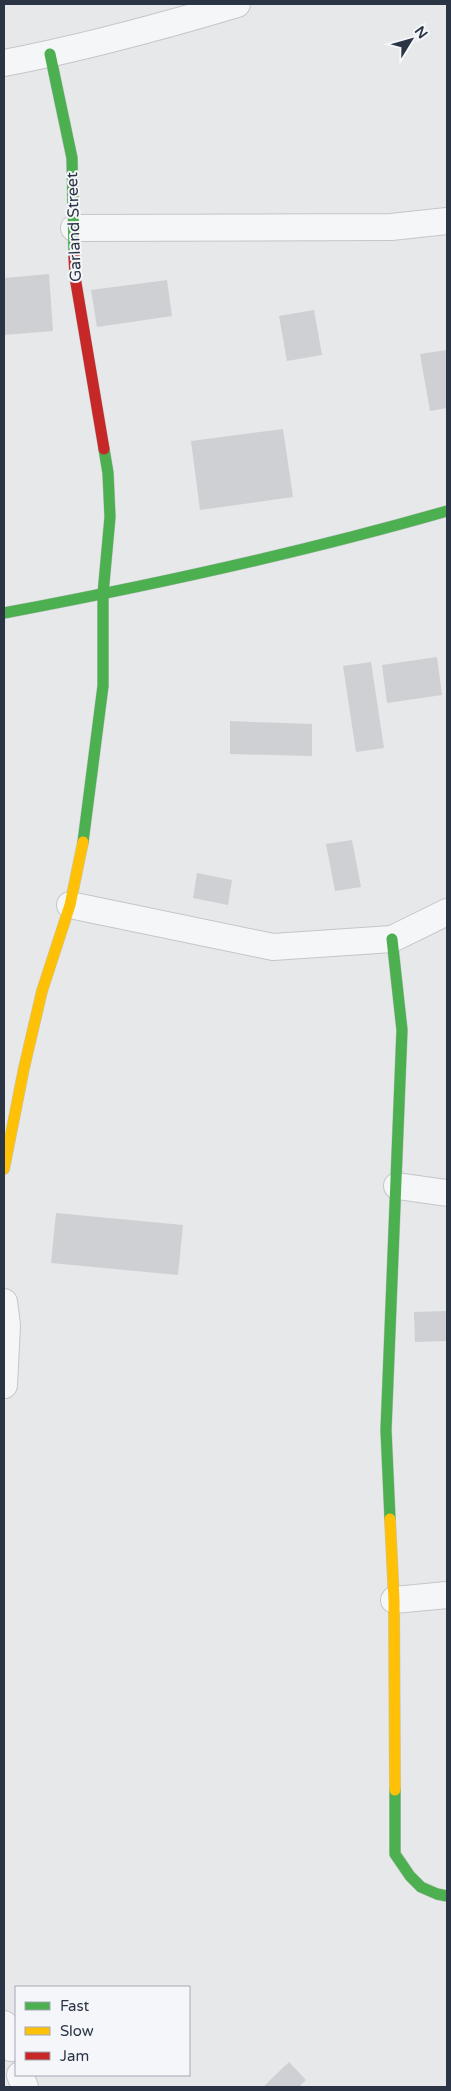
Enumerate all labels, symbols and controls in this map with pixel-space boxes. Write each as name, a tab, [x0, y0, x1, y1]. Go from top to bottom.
north arrow	[386, 15, 436, 65]
text: N	[411, 23, 431, 42]
street label: Garland Street	[62, 172, 86, 282]
legend	[15, 1986, 190, 2076]
text: Fast	[60, 1997, 90, 2015]
text: Slow	[60, 2022, 94, 2040]
text: Jam	[60, 2047, 89, 2065]

